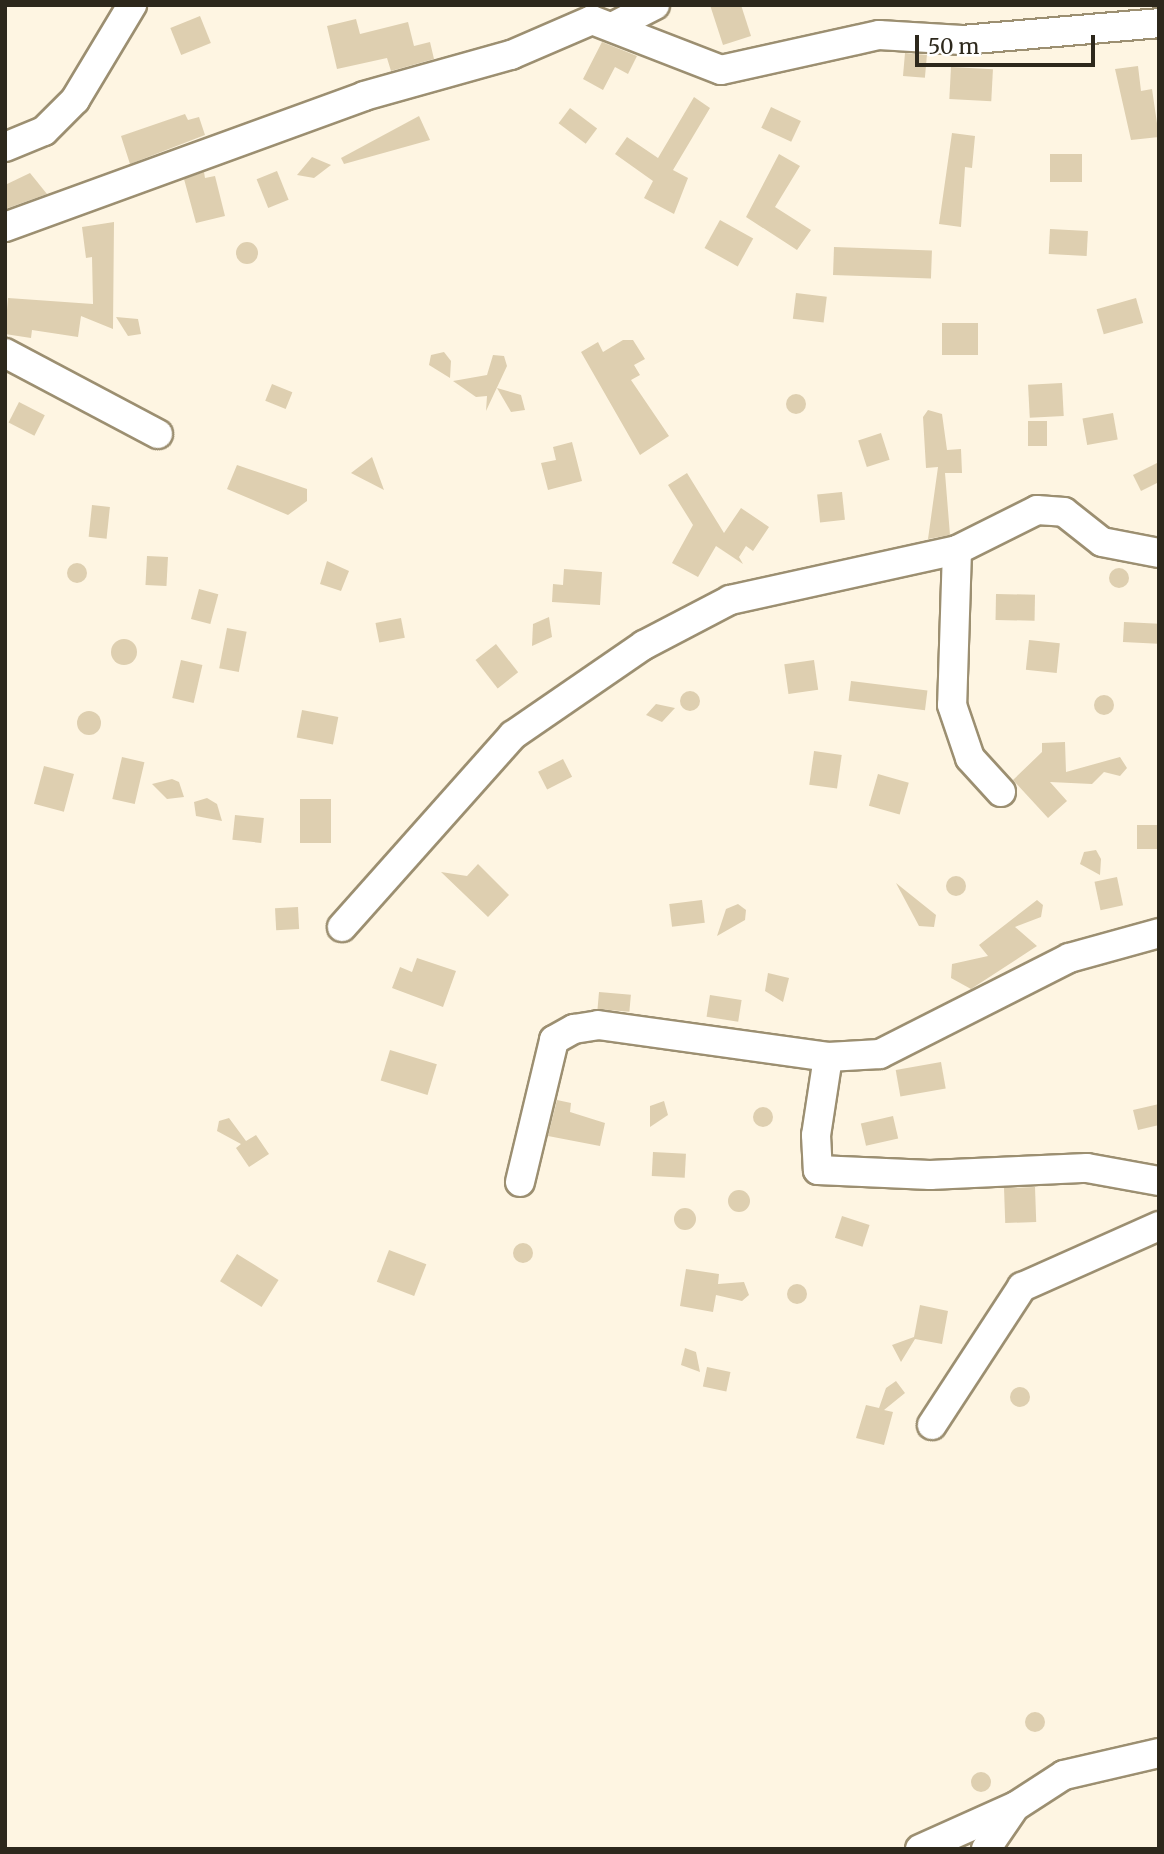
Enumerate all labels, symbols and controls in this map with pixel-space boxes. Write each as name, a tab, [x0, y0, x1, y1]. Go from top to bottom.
scale bar	[919, 21, 1099, 65]
text: 50 m	[928, 33, 979, 60]

